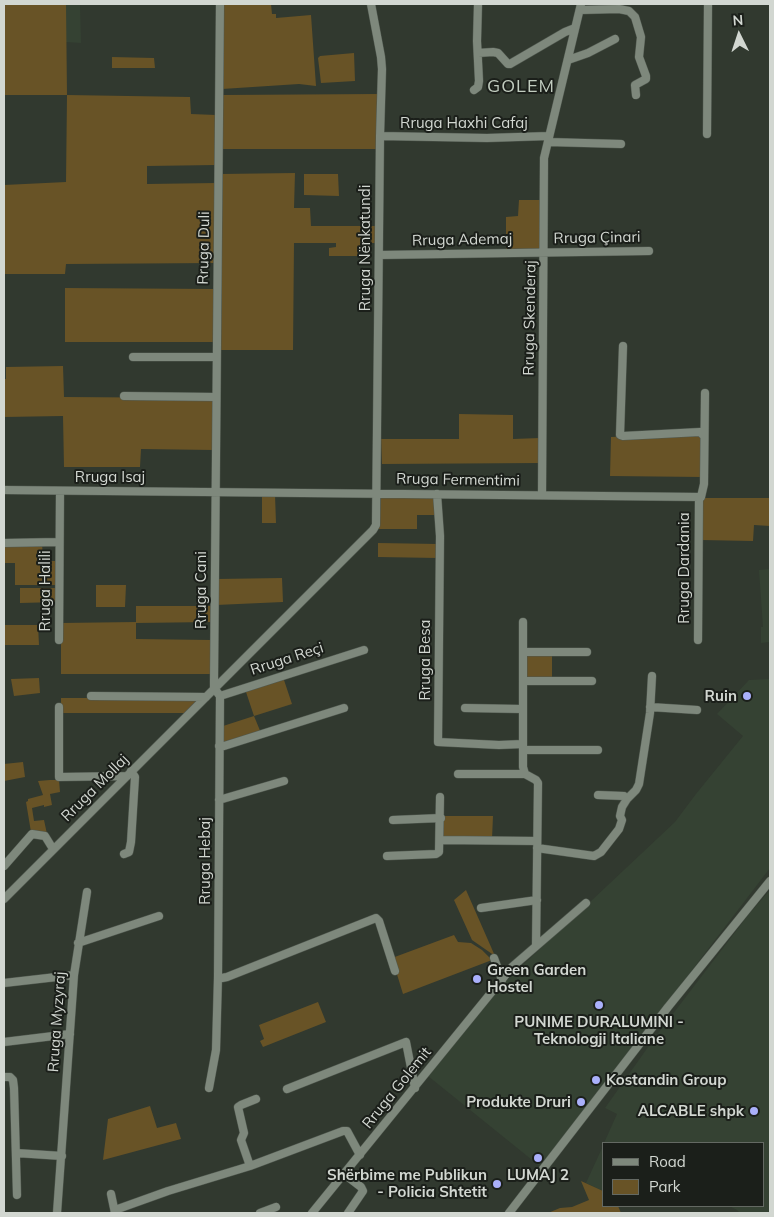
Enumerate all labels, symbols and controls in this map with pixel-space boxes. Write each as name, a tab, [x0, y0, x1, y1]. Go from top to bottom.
north arrow	[714, 10, 764, 60]
text: N	[732, 11, 744, 29]
district label: GOLEM	[486, 76, 556, 98]
street label: Rruga Haxhi Cafaj	[400, 114, 528, 132]
street label: Rruga Nënkatundi	[356, 185, 374, 311]
street label: Rruga Duli	[194, 211, 214, 285]
street label: Rruga Çinari	[553, 228, 641, 248]
street label: Rruga Ademaj	[412, 230, 512, 250]
street label: Rruga Skenderaj	[520, 260, 540, 376]
street label: Rruga Isaj	[75, 468, 145, 486]
street label: Rruga Fermentimi	[396, 470, 520, 490]
street label: Rruga Dardania	[675, 512, 693, 624]
street label: Rruga Halili	[36, 550, 54, 632]
street label: Rruga Cani	[192, 551, 210, 629]
street label: Rruga Besa	[416, 619, 434, 701]
street label: Rruga Reçi	[248, 639, 326, 679]
place label: Ruin	[705, 687, 737, 705]
marker: Ruin	[741, 690, 753, 702]
street label: Rruga Mollaj	[58, 751, 132, 825]
street label: Rruga Hebaj	[196, 817, 214, 905]
place label: Green Garden Hostel	[487, 961, 586, 996]
street label: Rruga Myzyraj	[45, 971, 69, 1073]
marker: Green Garden Hostel	[471, 973, 483, 985]
marker: PUNIME DURALUMINI - Teknologji Italiane	[593, 999, 605, 1011]
place label: PUNIME DURALUMINI - Teknologji Italiane	[514, 1013, 684, 1048]
street label: Rruga Golemit	[359, 1044, 435, 1132]
place label: Kostandin Group	[606, 1071, 727, 1089]
marker: Kostandin Group	[590, 1074, 602, 1086]
place label: Produkte Druri	[466, 1093, 571, 1111]
marker: Produkte Druri	[575, 1096, 587, 1108]
place label: ALCABLE shpk	[638, 1102, 744, 1120]
marker: ALCABLE shpk	[748, 1105, 760, 1117]
legend	[602, 1142, 764, 1207]
marker: LUMAJ 2	[532, 1152, 544, 1164]
text: Road	[649, 1152, 686, 1171]
place label: Shërbime me Publikun - Policia Shtetit	[327, 1166, 487, 1201]
place label: LUMAJ 2	[507, 1166, 569, 1184]
text: Park	[649, 1177, 681, 1196]
marker: Shërbime me Publikun - Policia Shtetit	[491, 1178, 503, 1190]

